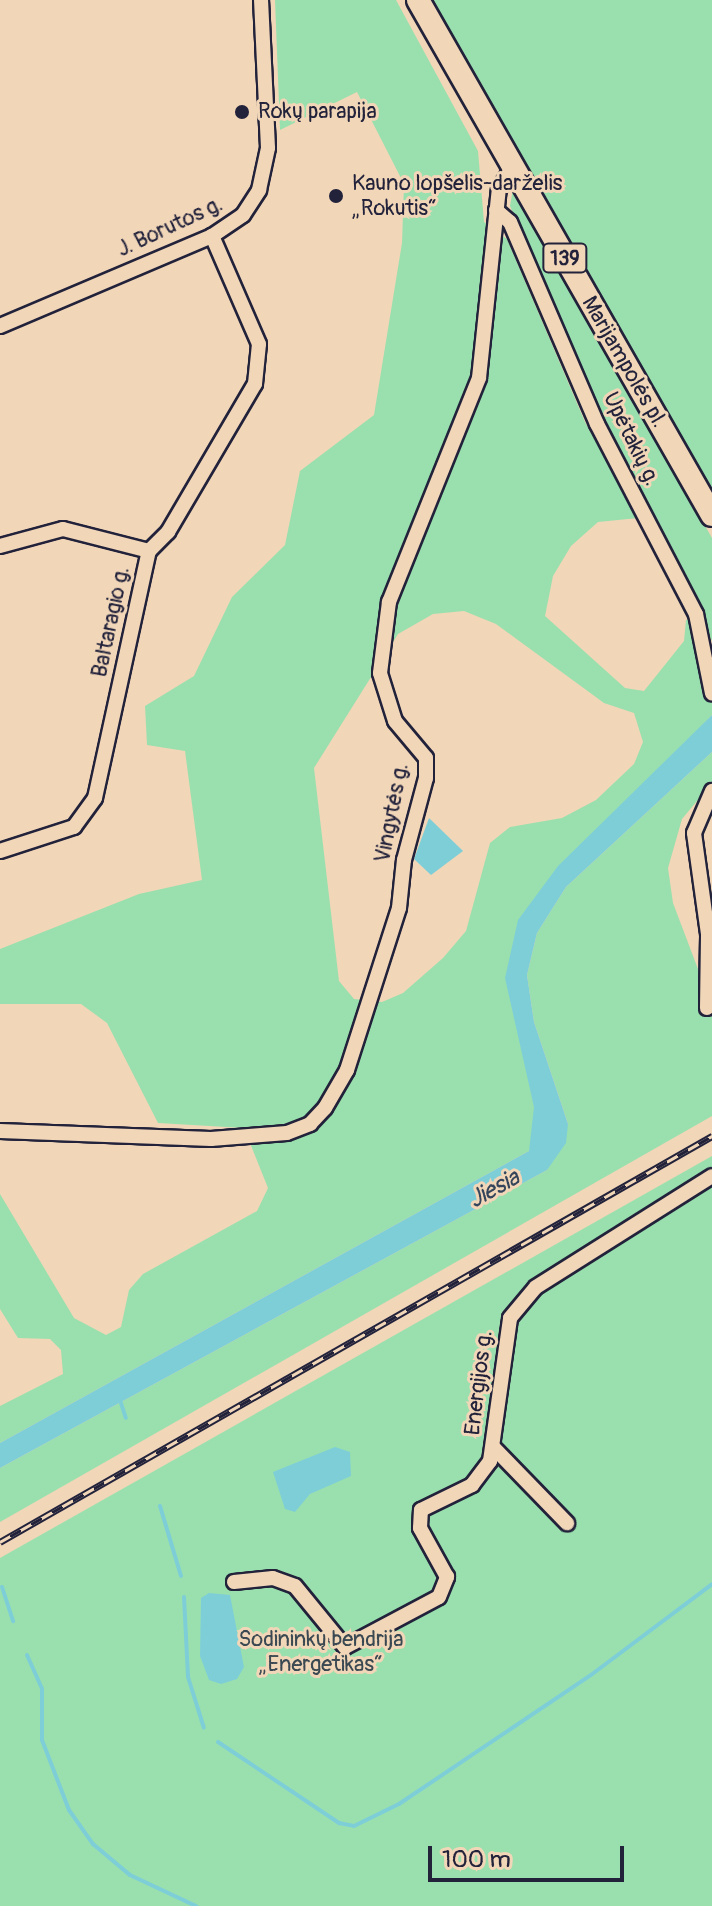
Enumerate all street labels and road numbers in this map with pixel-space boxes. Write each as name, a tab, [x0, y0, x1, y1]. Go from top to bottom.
street label: J. Borutos g.	[113, 191, 227, 263]
road number: 139	[541, 242, 589, 274]
street label: Marijampolės pl.	[576, 292, 672, 432]
street label: Upėtakių g.	[597, 388, 665, 490]
street label: Baltaragio g.	[86, 564, 136, 680]
street label: Vingytės g.	[369, 761, 415, 865]
street label: Energijos g.	[459, 1329, 499, 1437]

